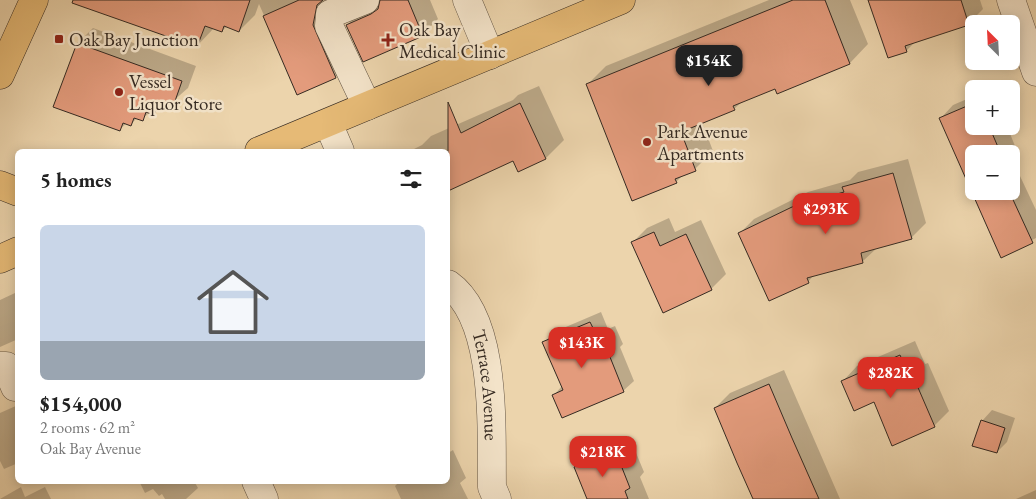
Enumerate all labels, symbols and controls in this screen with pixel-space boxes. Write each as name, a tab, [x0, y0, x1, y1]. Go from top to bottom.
north arrow	[965, 15, 1020, 70]
map controls	[965, 15, 1020, 200]
place label: Oak Bay Medical Clinic	[399, 17, 506, 64]
place label: Oak Bay Junction	[69, 27, 199, 52]
marker: Oak Bay Junction	[53, 33, 65, 45]
marker: Oak Bay Medical Clinic	[381, 33, 395, 47]
pin: $154K	[674, 44, 744, 87]
text: $154K	[687, 50, 731, 71]
place label: Vessel Liquor Store	[129, 69, 222, 116]
button: +	[965, 80, 1020, 135]
marker: Vessel Liquor Store	[113, 86, 125, 98]
place label: Park Avenue Apartments	[656, 119, 748, 166]
marker: Park Avenue Apartments	[641, 136, 653, 148]
button: −	[965, 145, 1020, 200]
icon: filters	[397, 165, 425, 193]
text: 5 homes	[40, 166, 112, 193]
pin: $293K	[791, 192, 861, 235]
text: $293K	[804, 198, 848, 219]
icon: home	[188, 257, 278, 347]
street label: Terrace Avenue	[467, 326, 504, 441]
pin: $143K	[547, 326, 617, 369]
text: $143K	[560, 332, 604, 353]
pin: $282K	[856, 356, 926, 399]
text: $282K	[869, 362, 913, 383]
text: $154,000	[40, 390, 122, 417]
text: 2 rooms · 62 m²	[40, 417, 135, 438]
pin: $218K	[568, 436, 638, 478]
text: Oak Bay Avenue	[40, 438, 141, 459]
text: $218K	[581, 441, 625, 462]

